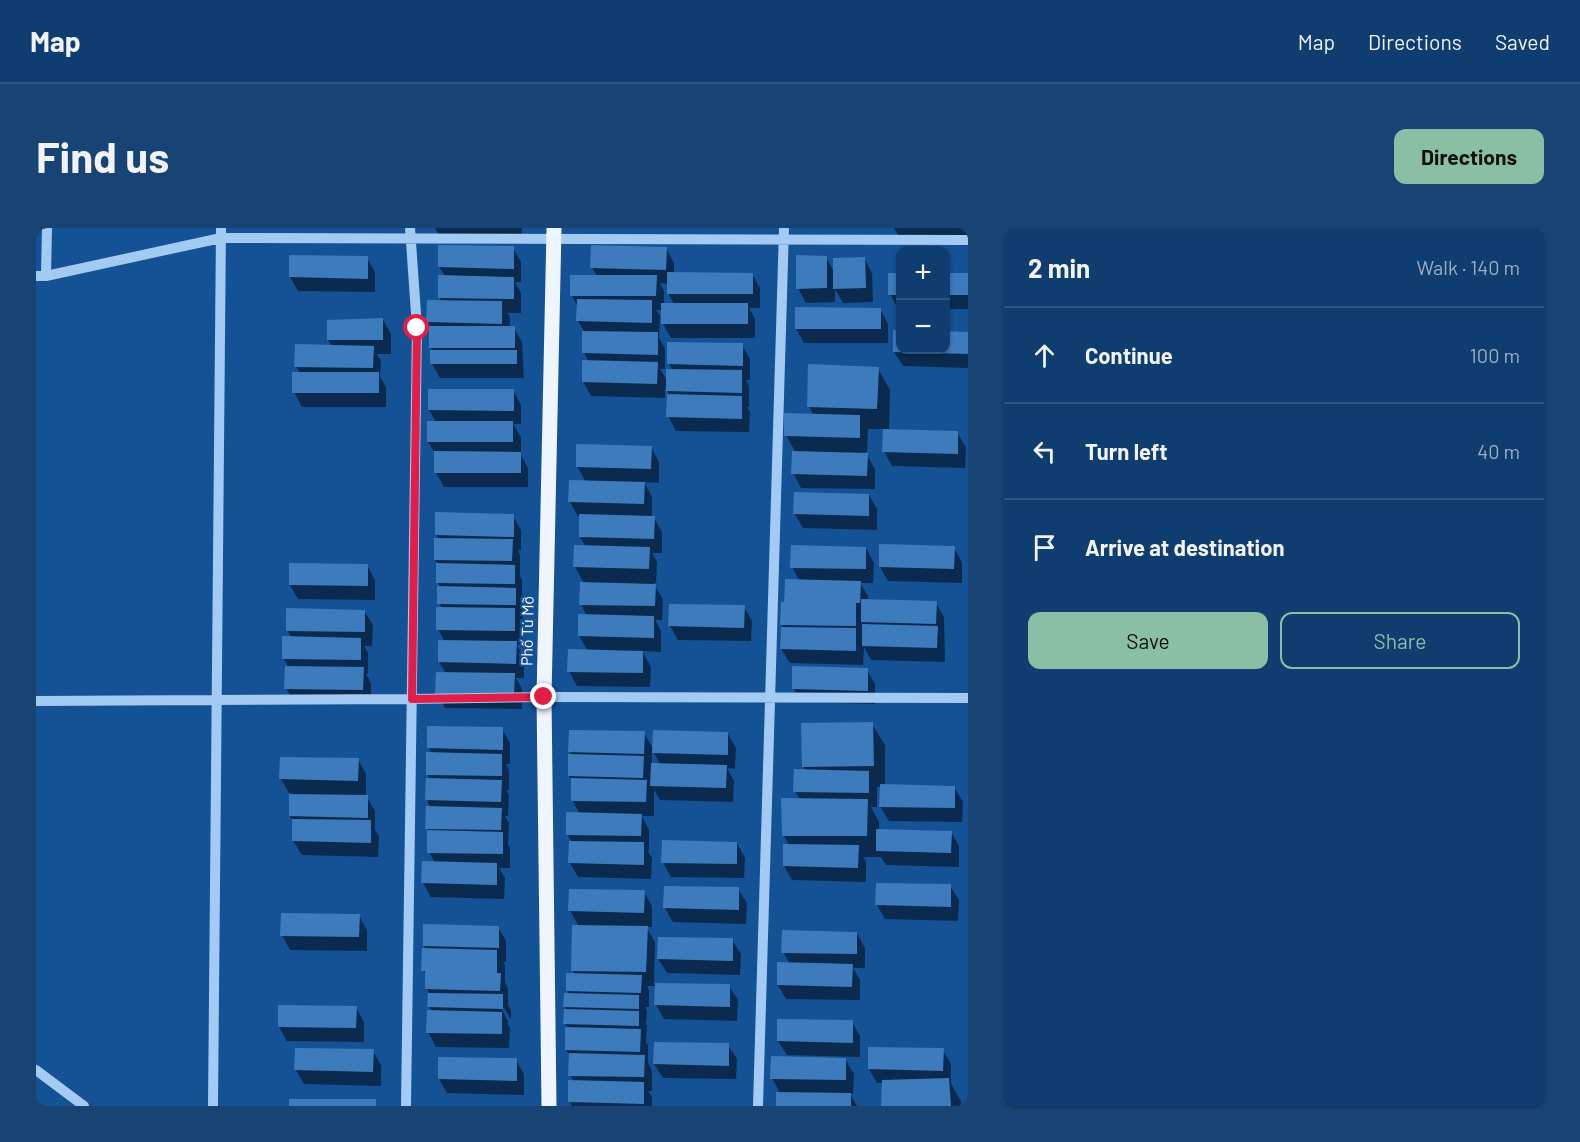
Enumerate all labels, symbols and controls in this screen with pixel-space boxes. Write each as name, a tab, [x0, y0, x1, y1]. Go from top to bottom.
text: Map	[30, 24, 81, 58]
text: Map	[1298, 29, 1335, 54]
text: Directions	[1368, 29, 1462, 54]
text: Saved	[1495, 29, 1550, 54]
button: Directions	[1394, 129, 1544, 184]
text: Find us	[36, 131, 169, 181]
map controls	[896, 246, 950, 354]
button: +	[896, 246, 950, 300]
text: 2 min	[1028, 252, 1090, 283]
text: Walk · 140 m	[1416, 255, 1520, 279]
button: −	[896, 300, 950, 354]
route start	[403, 314, 429, 340]
icon: ahead	[1028, 339, 1061, 372]
text: Continue	[1085, 342, 1173, 368]
text: 100 m	[1470, 343, 1520, 367]
icon: left	[1028, 435, 1061, 468]
text: Turn left	[1085, 438, 1168, 464]
text: 40 m	[1477, 439, 1520, 463]
icon: arrive	[1028, 531, 1061, 564]
text: Arrive at destination	[1085, 534, 1284, 560]
street label: Phố Tú Mỡ	[516, 596, 537, 666]
button: Save	[1028, 612, 1268, 669]
button: Share	[1280, 612, 1520, 669]
route end	[530, 683, 556, 709]

